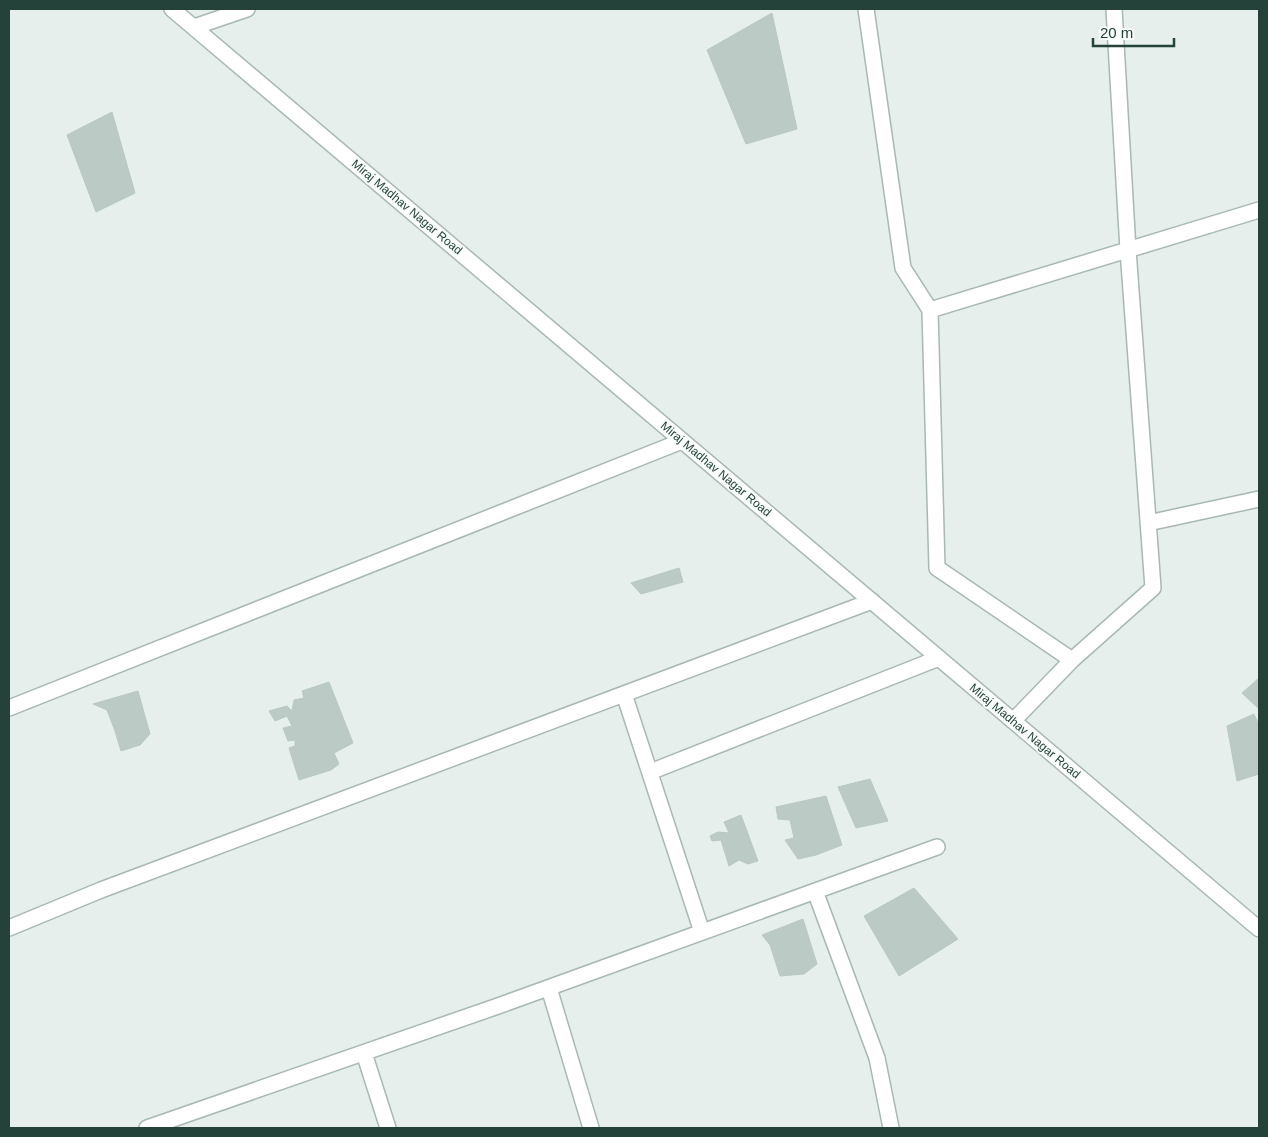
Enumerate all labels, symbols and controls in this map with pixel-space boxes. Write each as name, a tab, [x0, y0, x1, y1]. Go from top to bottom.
scale bar	[1093, 15, 1174, 47]
text: 20 m	[1100, 24, 1133, 41]
street label: Miraj Madhav Nagar Road	[349, 157, 465, 257]
street label: Miraj Madhav Nagar Road	[658, 419, 774, 519]
street label: Miraj Madhav Nagar Road	[967, 681, 1083, 781]

